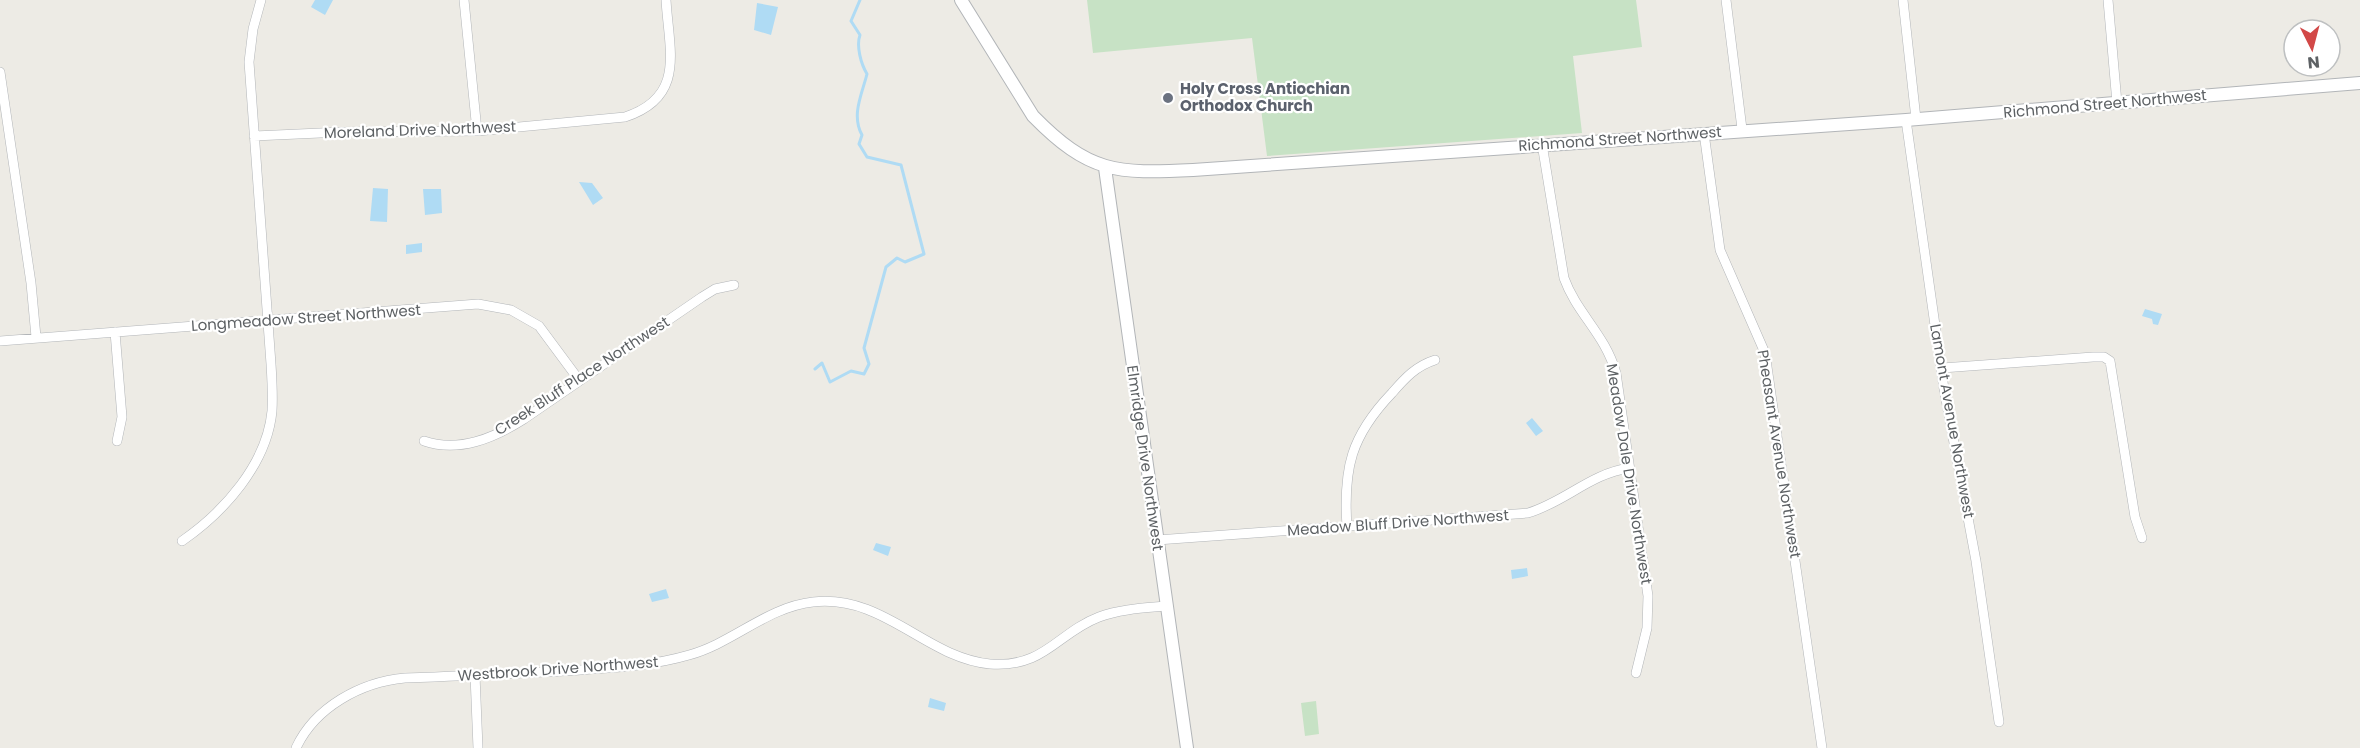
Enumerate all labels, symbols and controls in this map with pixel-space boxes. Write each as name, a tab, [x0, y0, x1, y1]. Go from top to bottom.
north arrow	[2282, 18, 2342, 78]
text: N	[2306, 50, 2321, 74]
place label: Holy Cross Antiochian Orthodox Church	[1180, 78, 1350, 116]
street label: Richmond Street Northwest	[2002, 84, 2207, 123]
marker: Holy Cross Antiochian Orthodox Church	[1161, 91, 1175, 105]
street label: Moreland Drive Northwest	[324, 116, 516, 143]
street label: Richmond Street Northwest	[1518, 121, 1722, 156]
street label: Longmeadow Street Northwest	[190, 299, 422, 336]
street label: Creek Bluff Place Northwest	[490, 311, 673, 440]
street label: Lamont Avenue Northwest	[1925, 322, 1980, 520]
street label: Pheasant Avenue Northwest	[1753, 348, 1806, 560]
street label: Meadow Dale Drive Northwest	[1602, 362, 1657, 586]
street label: Elmridge Drive Northwest	[1122, 364, 1169, 552]
street label: Meadow Bluff Drive Northwest	[1286, 504, 1509, 541]
street label: Westbrook Drive Northwest	[457, 651, 659, 686]

